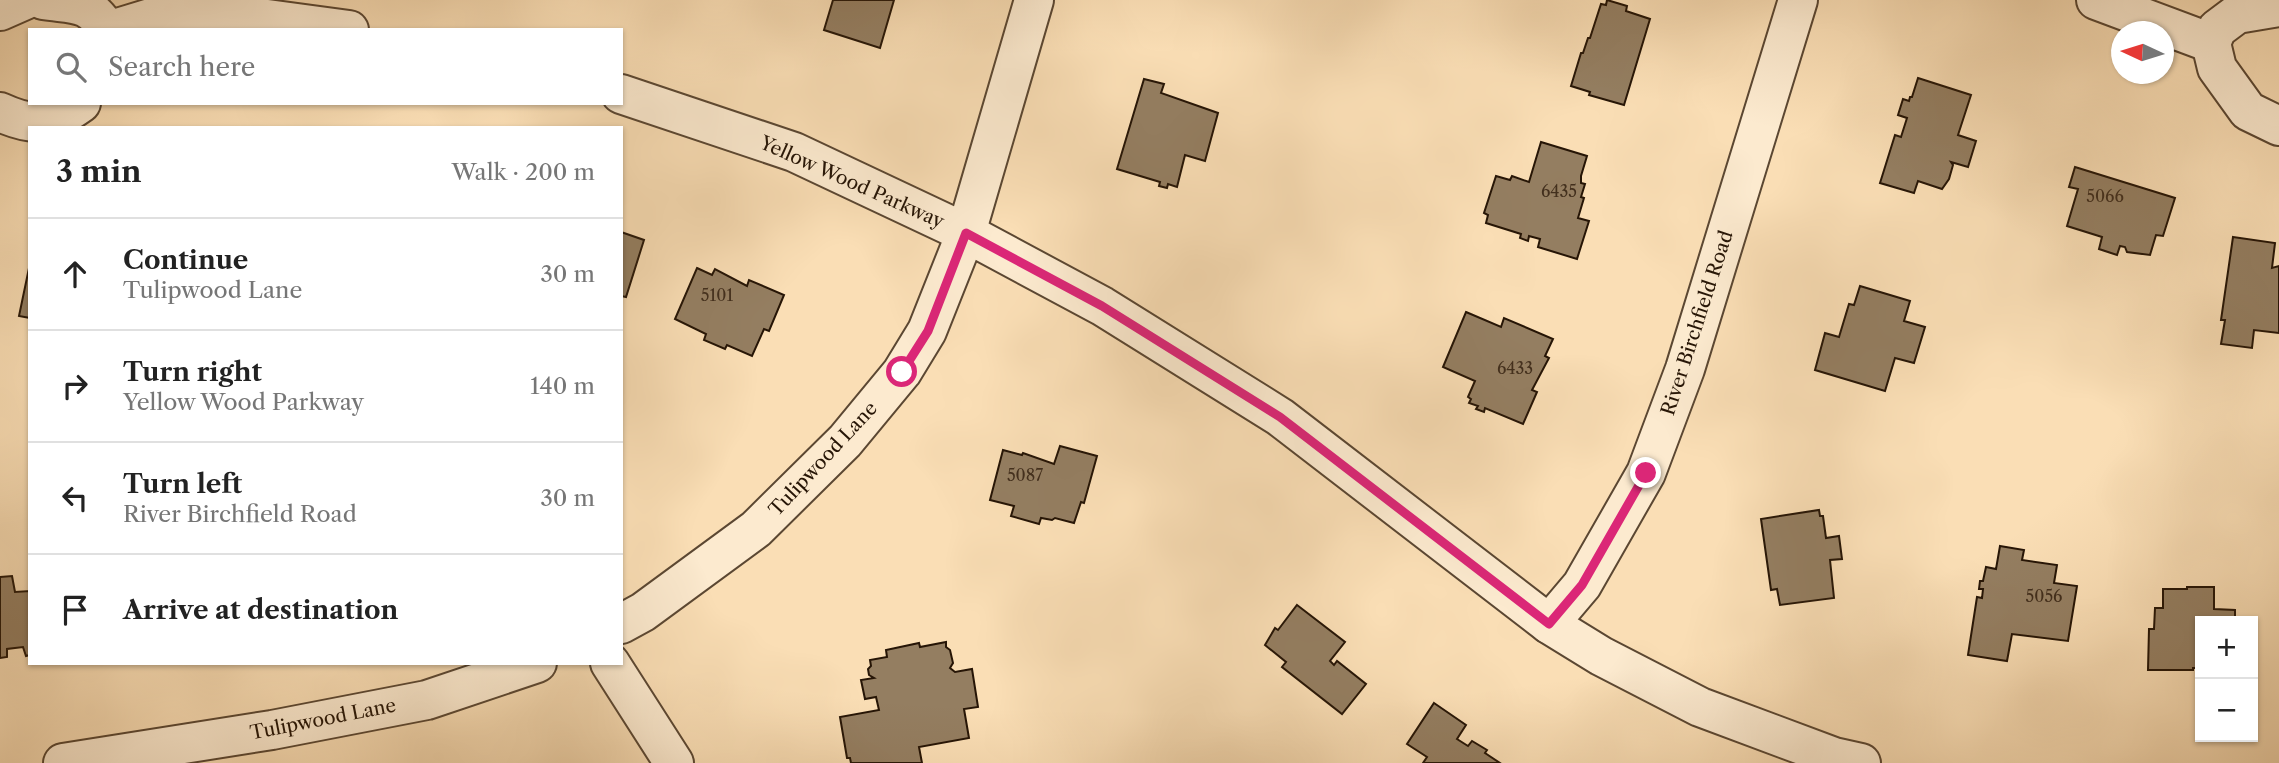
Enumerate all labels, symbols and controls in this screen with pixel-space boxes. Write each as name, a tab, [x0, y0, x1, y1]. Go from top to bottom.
north arrow	[2111, 21, 2174, 84]
search box	[28, 28, 623, 105]
icon: search	[52, 48, 90, 86]
text: Search here	[108, 51, 255, 83]
street label: Yellow Wood Parkway	[755, 131, 948, 233]
text: 3 min	[56, 153, 142, 190]
text: Walk · 200 m	[451, 158, 595, 186]
house number: 6435	[1541, 181, 1577, 201]
house number: 5066	[2086, 186, 2124, 206]
street label: River Birchfield Road	[1656, 227, 1738, 418]
text: Continue	[123, 244, 248, 276]
icon: ahead	[56, 255, 94, 293]
text: 30 m	[540, 260, 595, 288]
text: Tulipwood Lane	[123, 276, 302, 304]
house number: 5101	[701, 285, 733, 305]
text: Turn right	[123, 356, 262, 388]
route start	[886, 356, 917, 387]
house number: 6433	[1497, 358, 1533, 378]
icon: right	[56, 367, 94, 405]
text: 140 m	[530, 372, 595, 400]
text: Yellow Wood Parkway	[123, 388, 364, 416]
street label: Tulipwood Lane	[764, 397, 882, 521]
route end	[1630, 457, 1661, 488]
house number: 5087	[1007, 465, 1043, 485]
text: Turn left	[123, 468, 242, 500]
icon: left	[56, 479, 94, 517]
text: 30 m	[540, 484, 595, 512]
text: River Birchfield Road	[123, 500, 357, 528]
house number: 5056	[2026, 586, 2062, 606]
icon: arrive	[56, 591, 94, 629]
text: Arrive at destination	[123, 594, 398, 626]
map controls	[2195, 616, 2258, 742]
button: +	[2195, 616, 2258, 679]
button: −	[2195, 679, 2258, 742]
street label: Tulipwood Lane	[248, 694, 398, 744]

